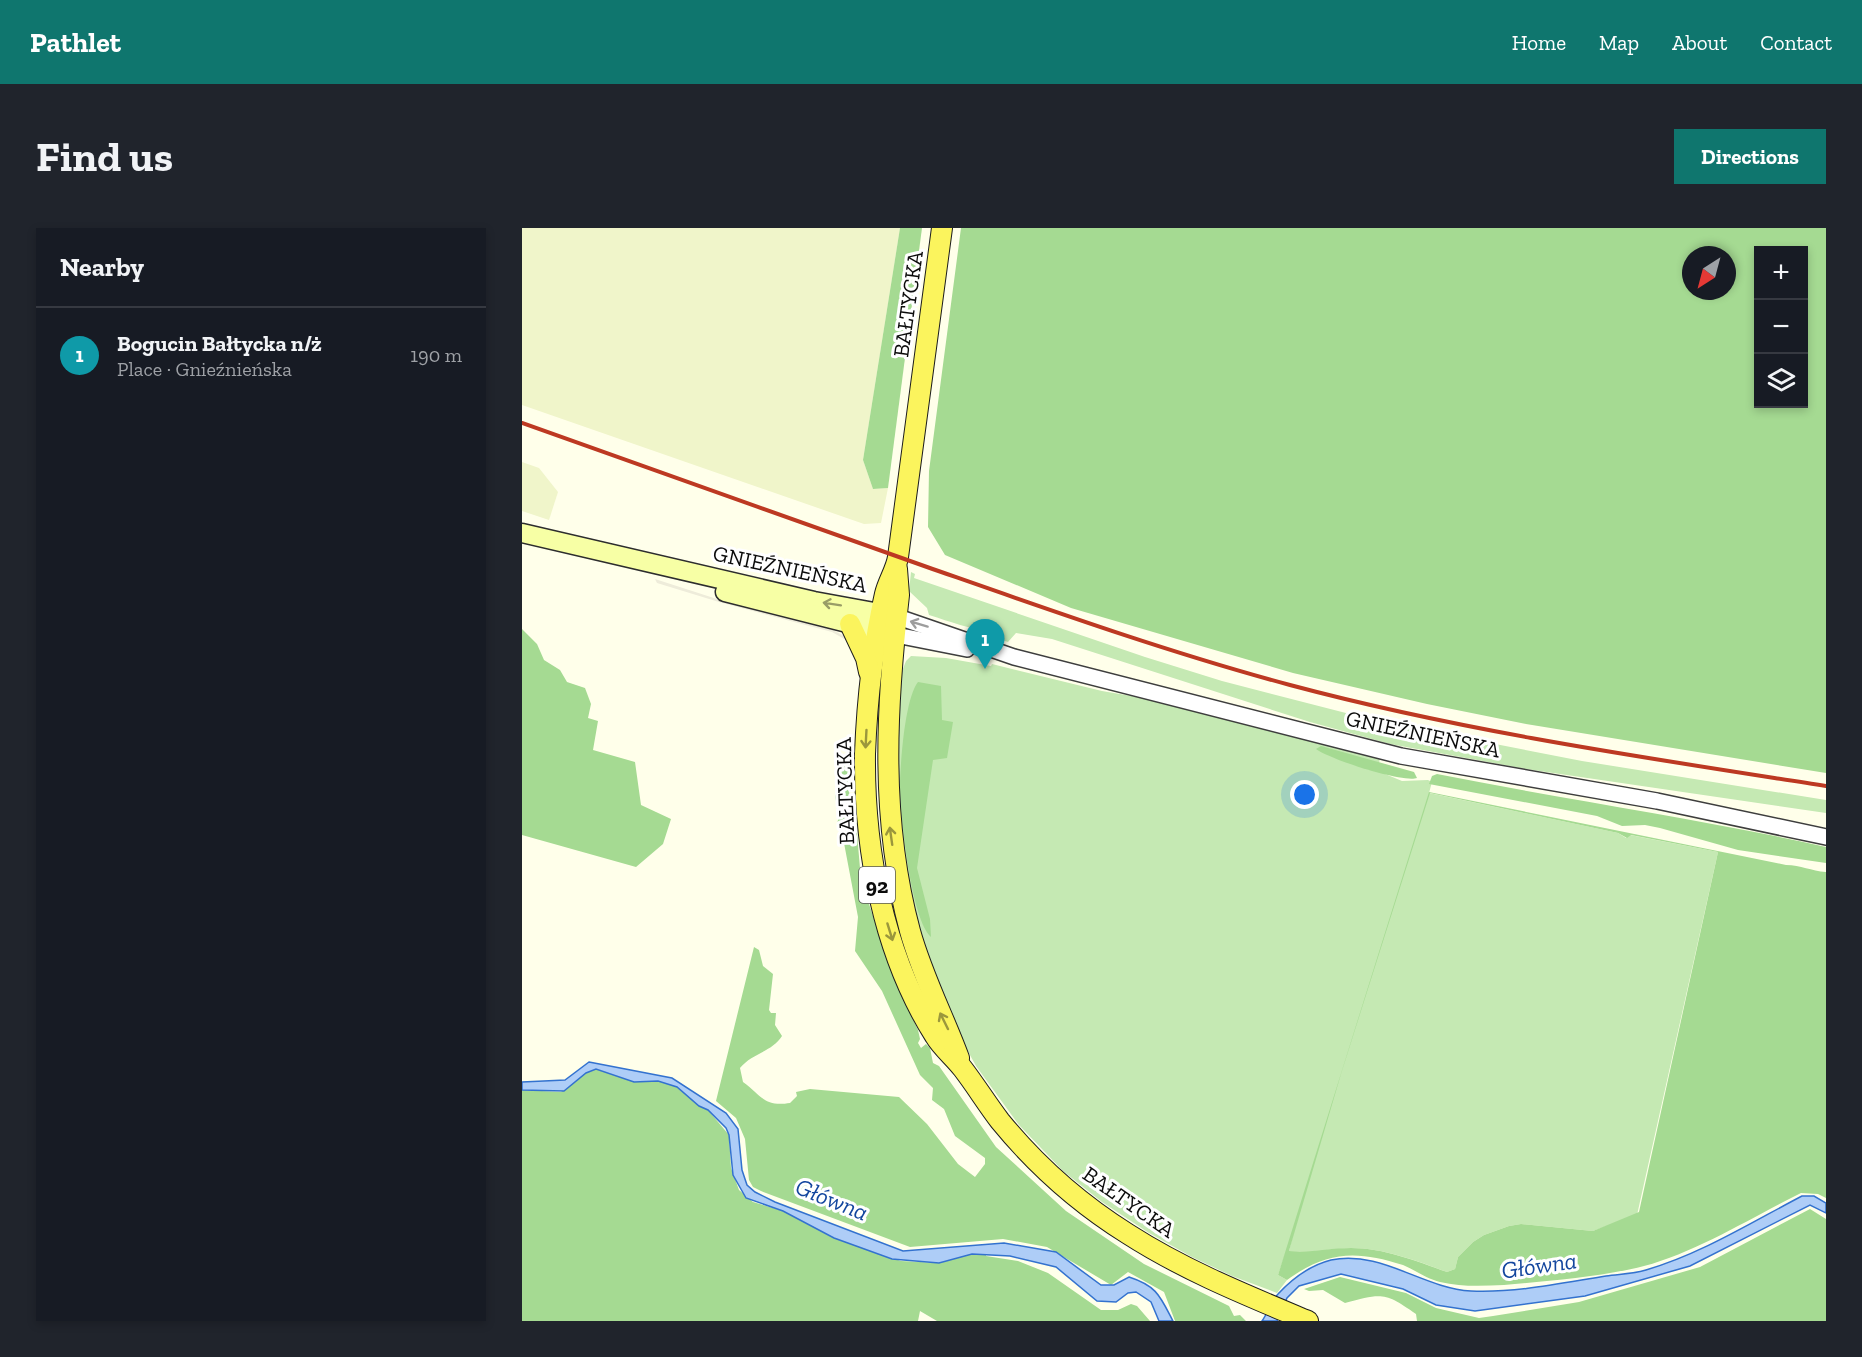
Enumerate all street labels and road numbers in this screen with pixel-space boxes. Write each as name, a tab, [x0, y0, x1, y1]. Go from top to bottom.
street label: BAŁTYCKA	[887, 248, 929, 359]
street label: GNIEŹNIEŃSKA	[711, 539, 870, 599]
street label: GNIEŹNIEŃSKA	[1344, 704, 1503, 764]
street label: BAŁTYCKA	[830, 736, 860, 845]
road number: 92	[859, 867, 895, 903]
street label: BAŁTYCKA	[1077, 1160, 1181, 1244]

